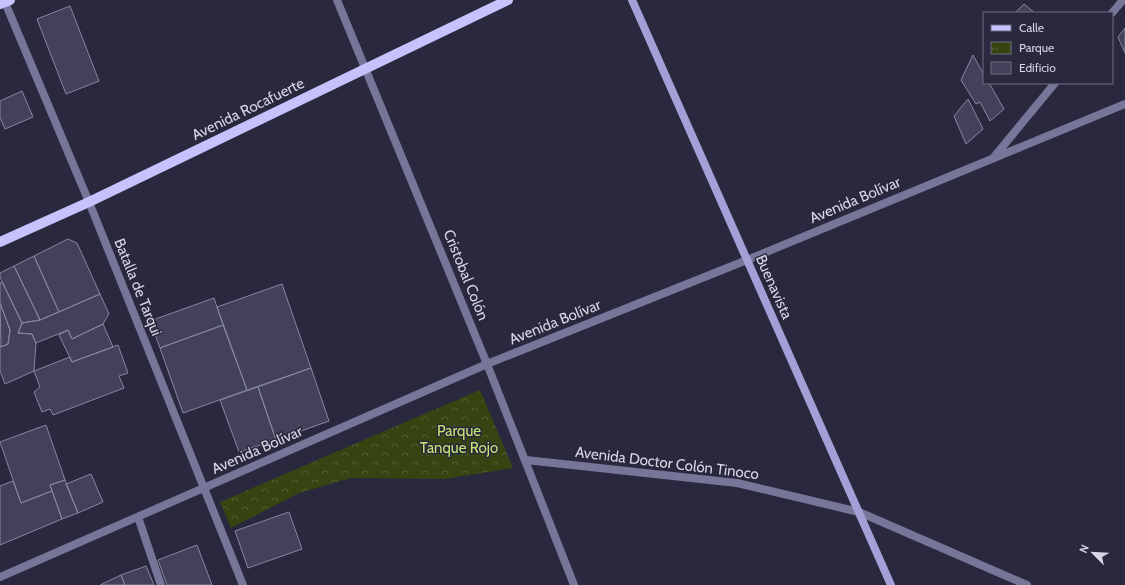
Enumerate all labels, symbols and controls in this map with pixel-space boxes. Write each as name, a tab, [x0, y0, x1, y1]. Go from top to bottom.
legend	[983, 12, 1113, 84]
text: Calle	[1019, 20, 1044, 35]
text: Parque	[1019, 40, 1054, 55]
text: Edificio	[1019, 60, 1056, 75]
street label: Avenida Rocafuerte	[189, 74, 307, 144]
street label: Avenida Bolívar	[807, 173, 904, 227]
street label: Cristobal Colón	[440, 227, 492, 323]
street label: Batalla de Tarqui	[110, 236, 166, 338]
street label: Buenavista	[752, 252, 797, 323]
street label: Avenida Bolívar	[507, 295, 604, 349]
street label: Avenida Bolívar	[209, 422, 305, 478]
park label: Parque Tanque Rojo	[420, 422, 498, 457]
street label: Avenida Doctor Colón Tinoco	[574, 443, 760, 483]
north arrow	[1073, 533, 1113, 573]
text: N	[1076, 543, 1092, 555]

